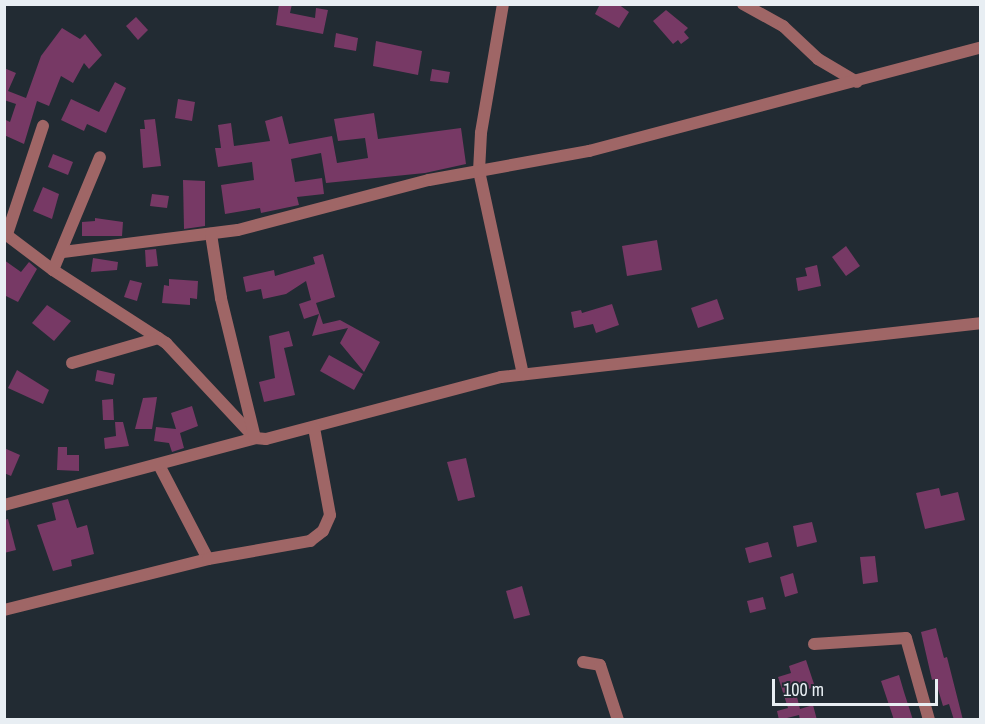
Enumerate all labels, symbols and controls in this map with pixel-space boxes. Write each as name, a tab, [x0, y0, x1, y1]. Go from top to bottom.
scale bar	[775, 667, 942, 705]
text: 100 m	[783, 677, 824, 702]

